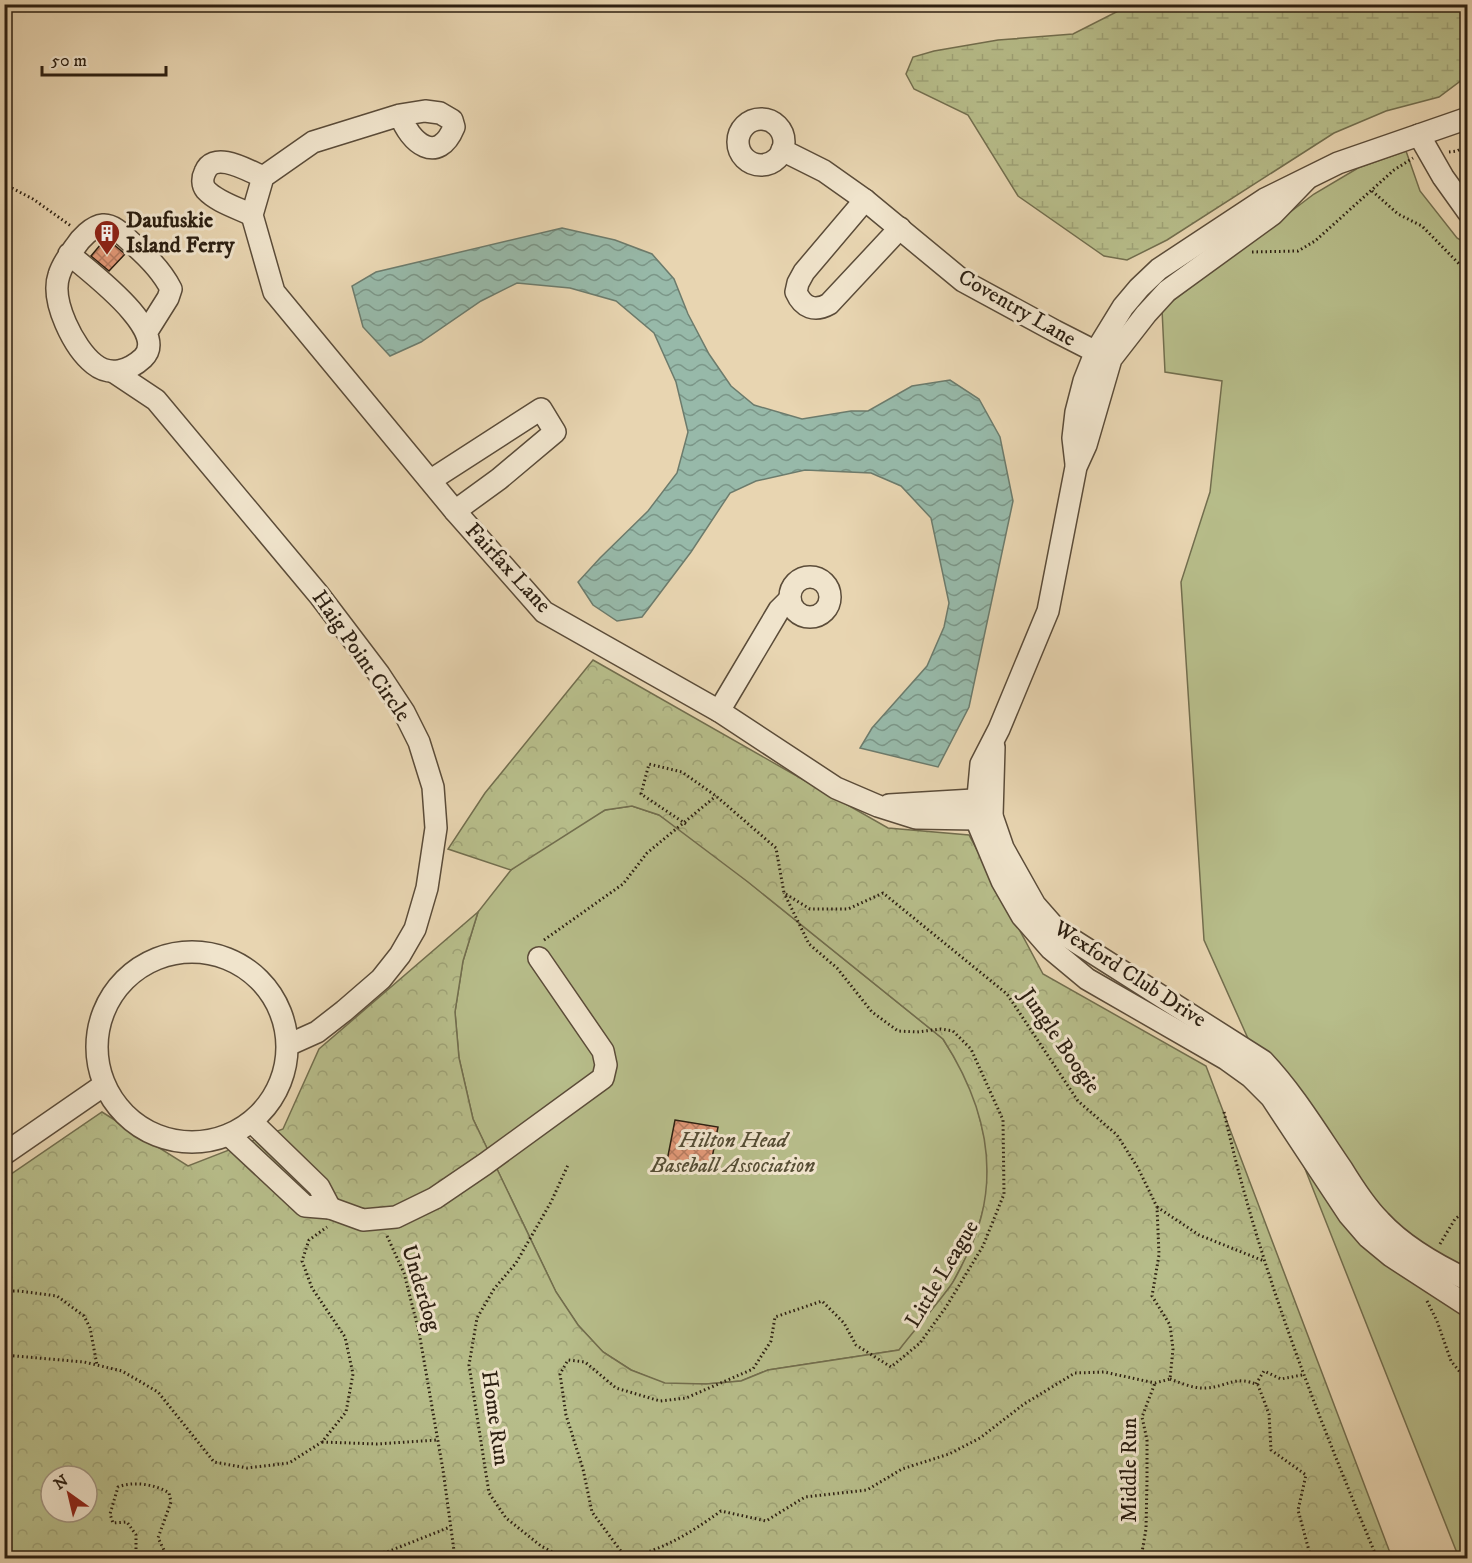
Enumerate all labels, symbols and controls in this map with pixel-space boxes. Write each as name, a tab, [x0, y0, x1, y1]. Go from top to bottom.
scale bar	[42, 39, 166, 77]
text: 50 m	[51, 50, 87, 72]
place label: Daufuskie Island Ferry	[126, 207, 235, 259]
building icon: Daufuskie Island Ferry	[92, 218, 122, 256]
street label: Coventry Lane	[953, 263, 1081, 353]
street label: Fairfax Lane	[459, 517, 557, 619]
street label: Haig Point Circle	[306, 585, 416, 727]
street label: Wexford Club Drive	[1048, 914, 1211, 1033]
street label: Jungle Boogie	[1013, 982, 1106, 1099]
park label: Hilton Head Baseball Association	[650, 1127, 815, 1179]
street label: Little League	[899, 1215, 985, 1333]
street label: Underdog	[395, 1242, 447, 1335]
street label: Home Run	[475, 1369, 515, 1468]
street label: Middle Run	[1116, 1417, 1143, 1522]
north arrow	[39, 1464, 99, 1524]
text: N	[50, 1470, 72, 1494]

